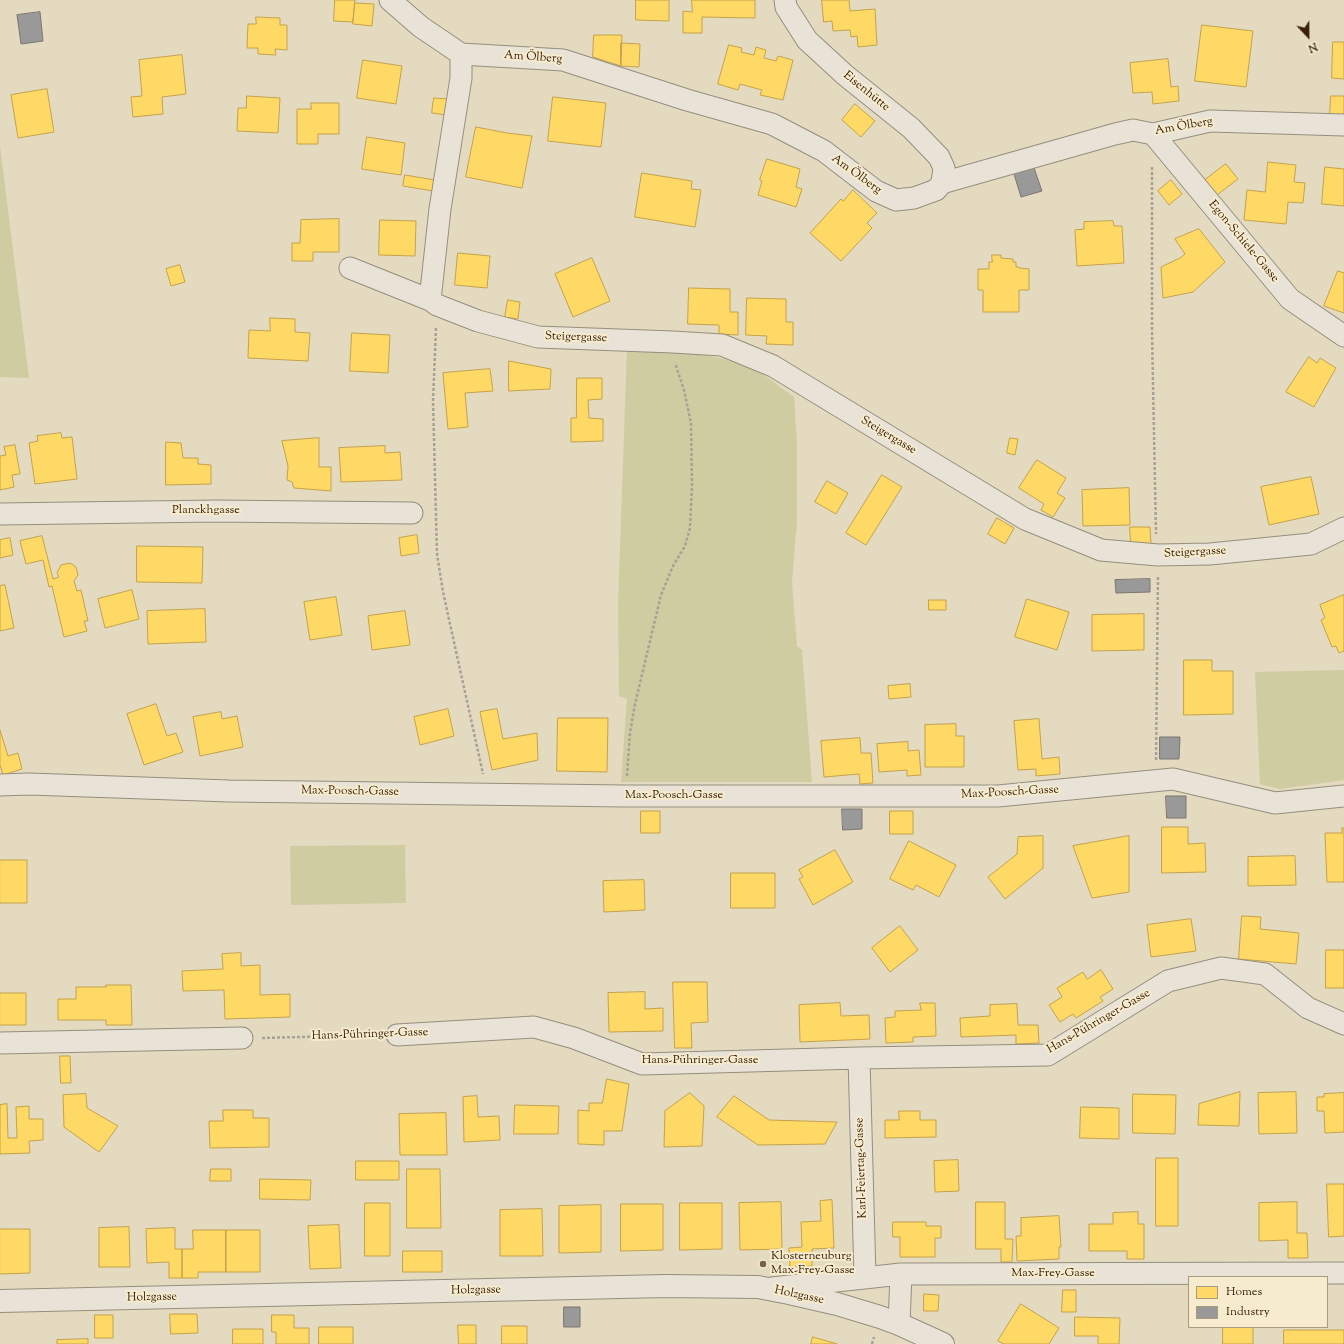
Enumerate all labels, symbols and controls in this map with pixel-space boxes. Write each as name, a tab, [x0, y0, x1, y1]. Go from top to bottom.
north arrow	[1288, 16, 1328, 56]
text: N	[1305, 38, 1320, 56]
street label: Am Ölberg	[503, 49, 563, 67]
street label: Eisenhütte	[840, 69, 892, 115]
street label: Am Ölberg	[1154, 115, 1214, 139]
street label: Am Ölberg	[828, 152, 884, 198]
street label: Egon-Schiele-Gasse	[1205, 198, 1281, 286]
street label: Steigergasse	[545, 330, 607, 346]
street label: Steigergasse	[858, 414, 918, 458]
street label: Planckhgasse	[172, 504, 240, 518]
street label: Steigergasse	[1163, 544, 1227, 562]
street label: Max-Poosch-Gasse	[961, 783, 1059, 803]
street label: Max-Poosch-Gasse	[301, 784, 399, 800]
street label: Max-Poosch-Gasse	[625, 789, 723, 803]
street label: Hans-Pühringer-Gasse	[1045, 987, 1153, 1057]
street label: Hans-Pühringer-Gasse	[312, 1026, 428, 1044]
street label: Hans-Pühringer-Gasse	[642, 1054, 758, 1068]
street label: Karl-Feiertag-Gasse	[853, 1117, 871, 1219]
place label: Klosterneuburg Max-Frey-Gasse	[771, 1250, 855, 1278]
marker: Klosterneuburg Max-Frey-Gasse	[758, 1259, 768, 1269]
street label: Max-Frey-Gasse	[1011, 1267, 1095, 1281]
legend	[1188, 1276, 1328, 1328]
street label: Holzgasse	[451, 1283, 501, 1299]
text: Homes	[1226, 1283, 1262, 1301]
street label: Holzgasse	[773, 1284, 825, 1308]
street label: Holzgasse	[127, 1290, 177, 1306]
text: Industry	[1226, 1303, 1270, 1321]

